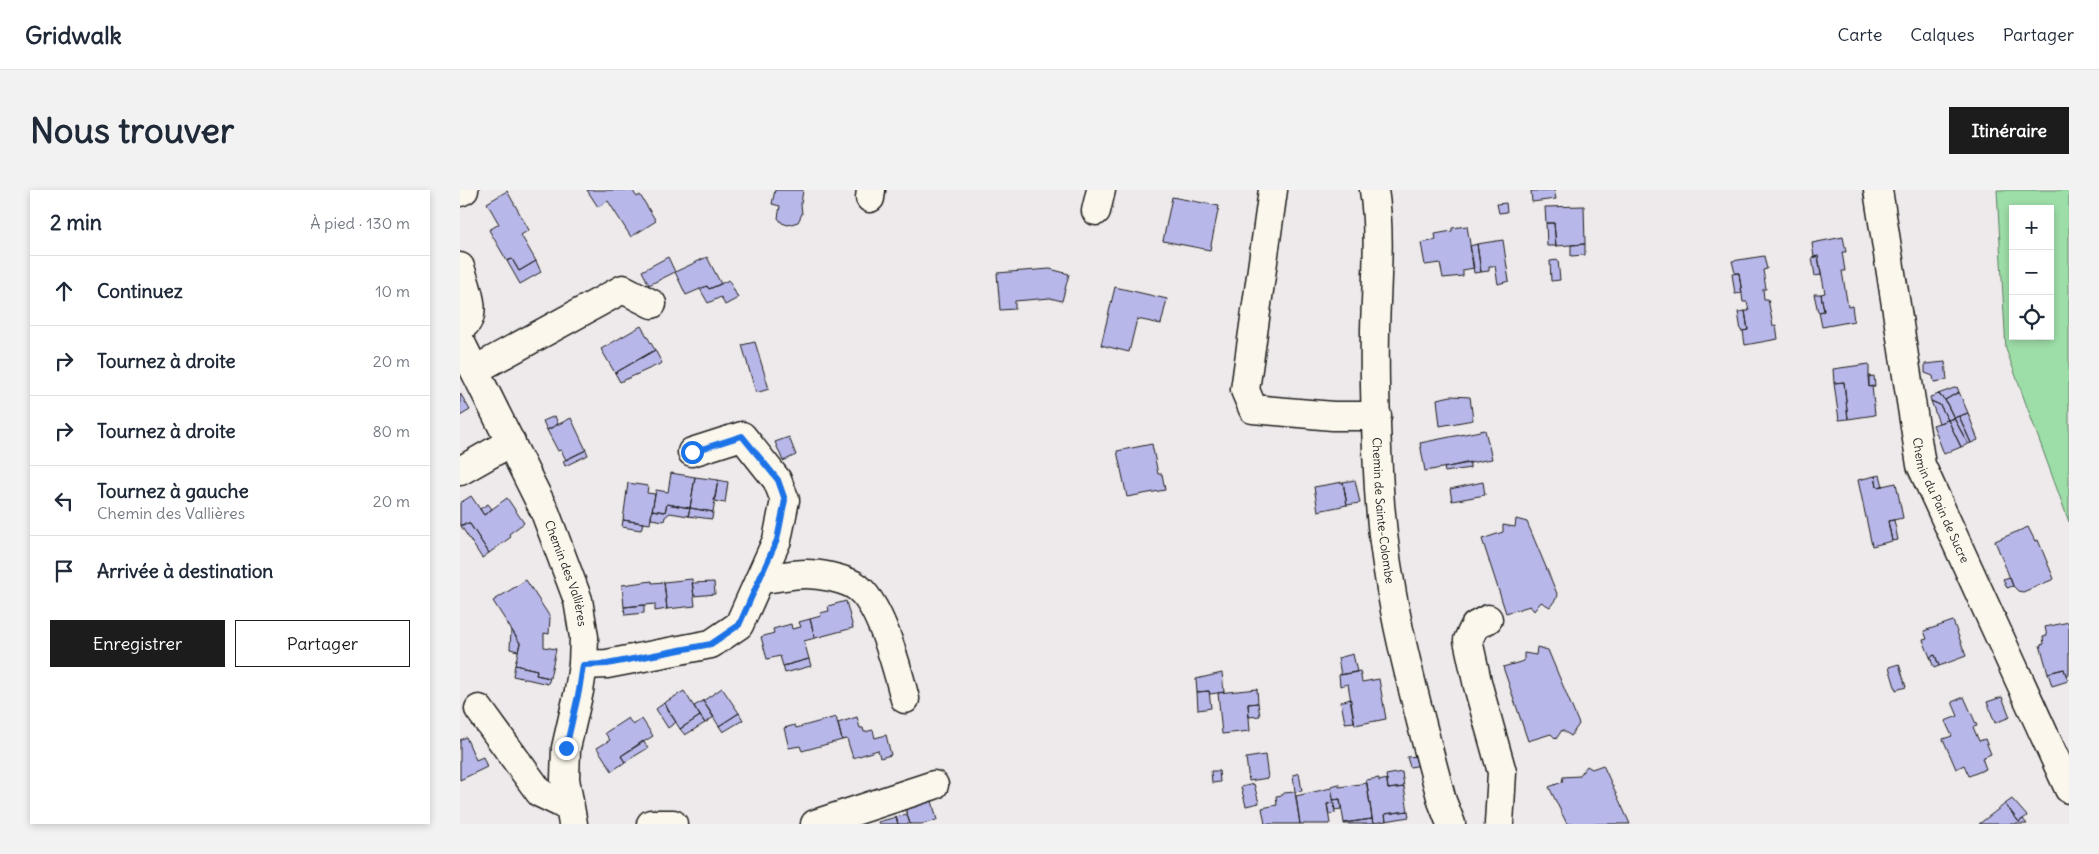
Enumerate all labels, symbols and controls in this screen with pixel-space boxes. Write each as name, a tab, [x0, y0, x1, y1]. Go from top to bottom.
text: Gridwalk	[25, 20, 122, 50]
text: Carte	[1837, 23, 1882, 46]
text: Calques	[1910, 23, 1975, 46]
text: Partager	[2003, 23, 2074, 46]
button: Itinéraire	[1949, 107, 2069, 154]
text: Nous trouver	[30, 108, 234, 152]
map controls	[2009, 205, 2054, 340]
button: +	[2009, 205, 2054, 250]
text: 2 min	[50, 209, 102, 236]
text: À pied · 130 m	[310, 213, 410, 233]
button: −	[2009, 250, 2054, 295]
icon: ahead	[50, 277, 78, 305]
text: Continuez	[97, 279, 183, 303]
text: 10 m	[375, 281, 410, 301]
button: locate	[2009, 295, 2054, 340]
icon: right	[50, 347, 78, 375]
text: Tournez à droite	[97, 349, 236, 373]
text: 20 m	[373, 351, 410, 371]
icon: right	[50, 417, 78, 445]
text: Tournez à droite	[97, 419, 236, 443]
text: 80 m	[372, 421, 410, 441]
street label: Chemin du Pain de Sucre	[1910, 436, 1973, 565]
street label: Chemin de Sainte-Colombe	[1369, 437, 1398, 585]
route start	[681, 441, 704, 464]
text: Tournez à gauche	[97, 479, 249, 503]
icon: left	[50, 487, 78, 515]
text: 20 m	[373, 491, 410, 511]
text: Chemin des Vallières	[97, 503, 245, 523]
street label: Chemin des Vallières	[542, 518, 590, 627]
icon: arrive	[50, 557, 78, 585]
text: Arrivée à destination	[97, 559, 273, 583]
button: Enregistrer	[50, 620, 225, 667]
button: Partager	[235, 620, 410, 667]
route end	[555, 737, 578, 760]

